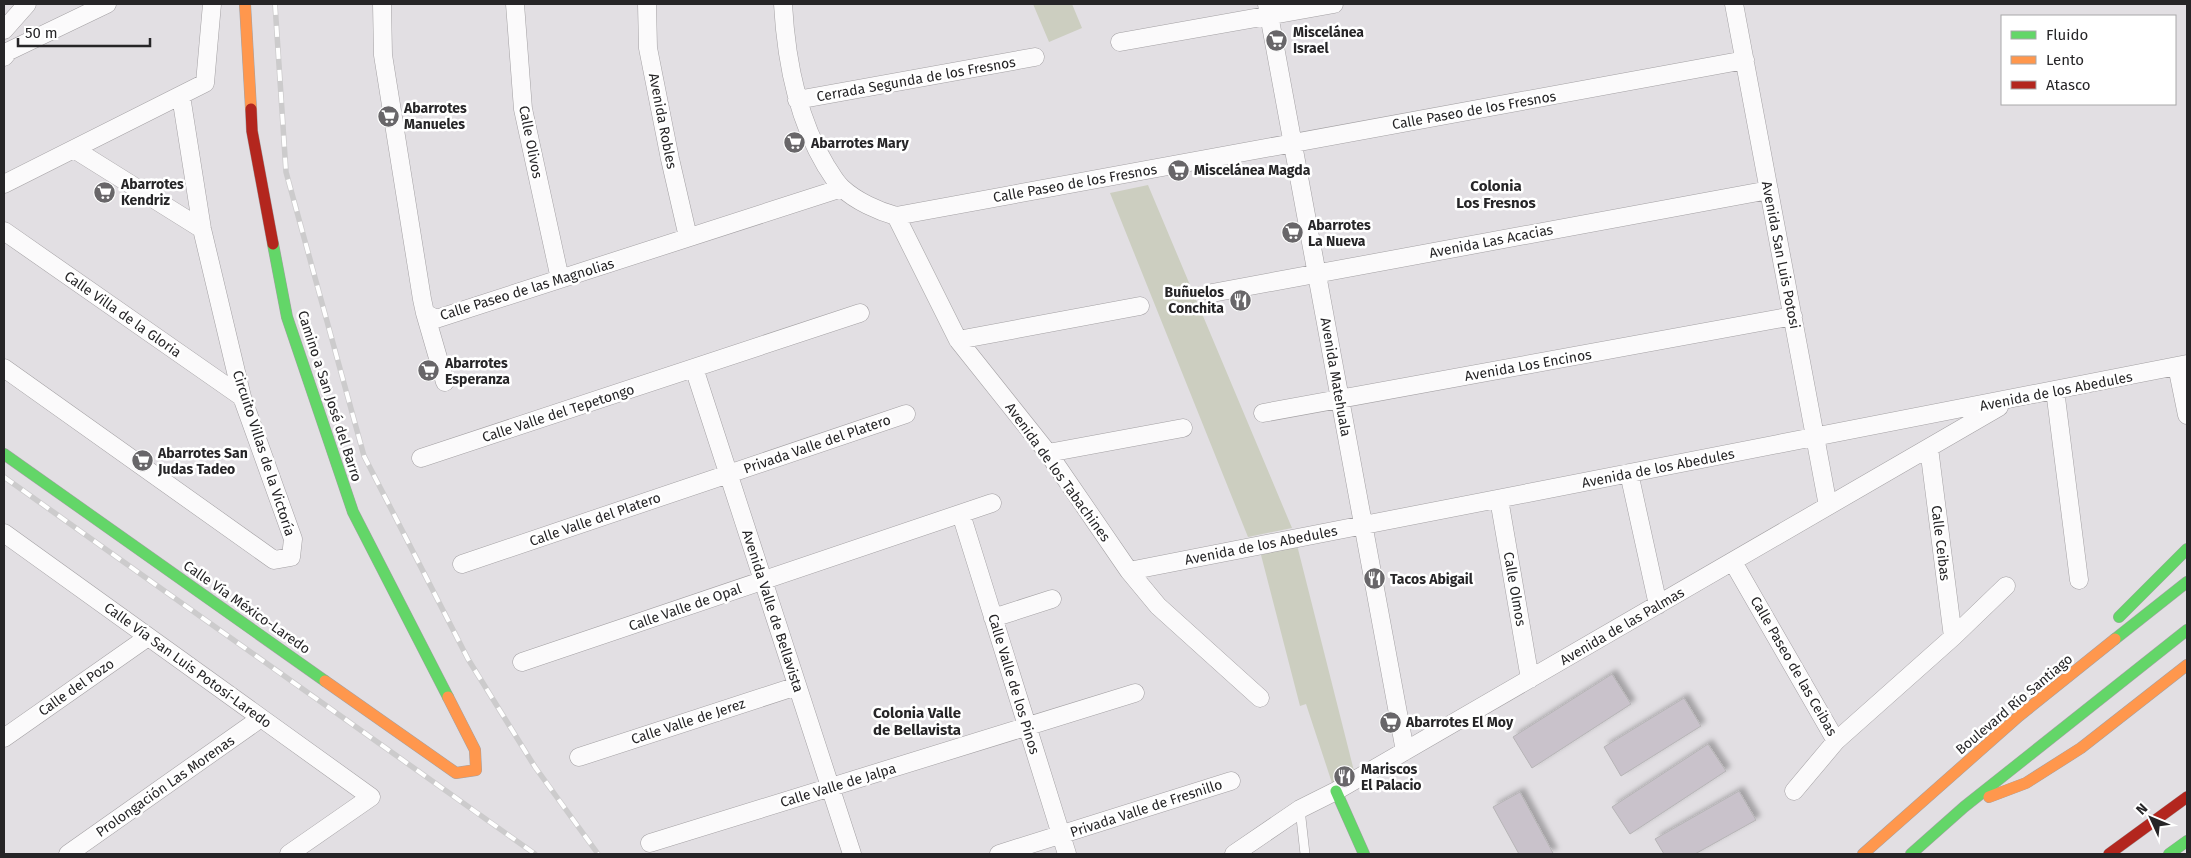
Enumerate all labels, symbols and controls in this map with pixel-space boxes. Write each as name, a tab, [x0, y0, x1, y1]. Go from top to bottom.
scale bar	[18, 15, 150, 47]
legend	[2001, 15, 2176, 105]
text: 50 m	[25, 24, 58, 42]
place label: Miscelánea Israel	[1293, 24, 1364, 57]
text: Fluido	[2046, 26, 2088, 44]
supermarket icon: Miscelánea Israel	[1265, 28, 1289, 52]
text: Lento	[2046, 51, 2084, 69]
street label: Cerrada Segunda de los Fresnos	[815, 54, 1017, 105]
street label: Avenida Robles	[645, 72, 680, 171]
text: Atasco	[2046, 76, 2091, 94]
street label: Calle Paseo de los Fresnos	[1391, 88, 1558, 133]
place label: Abarrotes Manueles	[403, 100, 467, 133]
supermarket icon: Abarrotes Manueles	[376, 104, 400, 128]
street label: Calle Olivos	[515, 104, 546, 180]
supermarket icon: Abarrotes Mary	[783, 131, 807, 155]
place label: Abarrotes Mary	[810, 135, 909, 152]
supermarket icon: Miscelánea Magda	[1166, 158, 1190, 182]
street label: Calle Paseo de los Fresnos	[992, 161, 1159, 206]
place label: Miscelánea Magda	[1194, 162, 1311, 179]
place label: Abarrotes Kendriz	[120, 176, 184, 209]
district label: Colonia Los Fresnos	[1456, 177, 1536, 212]
supermarket icon: Abarrotes Kendriz	[93, 180, 117, 204]
street label: Avenida San Luis Potosi	[1758, 180, 1803, 330]
place label: Abarrotes La Nueva	[1307, 217, 1371, 250]
supermarket icon: Abarrotes La Nueva	[1280, 221, 1304, 245]
street label: Avenida Las Acacias	[1428, 221, 1555, 262]
street label: Calle Paseo de las Magnolias	[438, 255, 617, 324]
street label: Calle Villa de la Gloria	[61, 268, 184, 361]
place label: Buñuelos Conchita	[1165, 284, 1224, 317]
restaurant icon: Buñuelos Conchita	[1228, 288, 1252, 312]
street label: Camino a San José del Barro	[294, 309, 365, 484]
street label: Avenida Matehuala	[1317, 316, 1354, 438]
street label: Avenida Los Encinos	[1463, 346, 1593, 385]
place label: Abarrotes Esperanza	[444, 355, 510, 388]
supermarket icon: Abarrotes Esperanza	[417, 359, 441, 383]
street label: Circuito Villas de la Victoría	[229, 368, 298, 538]
street label: Avenida de los Abedules	[1978, 368, 2134, 415]
street label: Calle Valle del Tepetongo	[480, 381, 636, 446]
street label: Avenida de los Tabachines	[1001, 399, 1114, 545]
street label: Privada Valle del Platero	[741, 411, 893, 478]
place label: Abarrotes San Judas Tadeo	[157, 445, 248, 478]
street label: Avenida de los Abedules	[1580, 445, 1736, 492]
supermarket icon: Abarrotes San Judas Tadeo	[130, 449, 154, 473]
street label: Calle Valle del Platero	[527, 489, 663, 550]
street label: Calle Ceibas	[1927, 504, 1954, 582]
street label: Avenida de los Abedules	[1183, 522, 1339, 569]
street label: Avenida Valle de Bellavista	[738, 528, 807, 695]
street label: Calle Olmos	[1500, 551, 1529, 628]
street label: Calle Vía México-Laredo	[180, 557, 313, 658]
restaurant icon: Tacos Abigail	[1362, 567, 1386, 591]
place label: Tacos Abigail	[1390, 571, 1474, 588]
street label: Calle Valle de Opal	[627, 580, 744, 635]
street label: Avenida de las Palmas	[1557, 584, 1688, 669]
street label: Calle Paseo de las Ceibas	[1747, 593, 1841, 739]
street label: Calle Vía San Luis Potosí-Laredo	[101, 599, 275, 732]
street label: Calle Valle de los Pinos	[984, 612, 1043, 757]
street label: Boulevard Río Santiago	[1952, 651, 2076, 758]
street label: Calle del Pozo	[35, 655, 117, 720]
street label: Calle Valle de Jerez	[629, 695, 747, 748]
district label: Colonia Valle de Bellavista	[873, 704, 961, 739]
supermarket icon: Abarrotes El Moy	[1378, 710, 1402, 734]
place label: Abarrotes El Moy	[1405, 714, 1514, 731]
street label: Prolongación Las Morenas	[93, 732, 238, 841]
street label: Calle Valle de Jalpa	[778, 760, 898, 811]
place label: Mariscos El Palacio	[1361, 761, 1422, 794]
restaurant icon: Mariscos El Palacio	[1333, 765, 1357, 789]
street label: Privada Valle de Fresnillo	[1068, 776, 1224, 841]
north arrow	[2126, 793, 2176, 843]
text: N	[2133, 800, 2151, 819]

